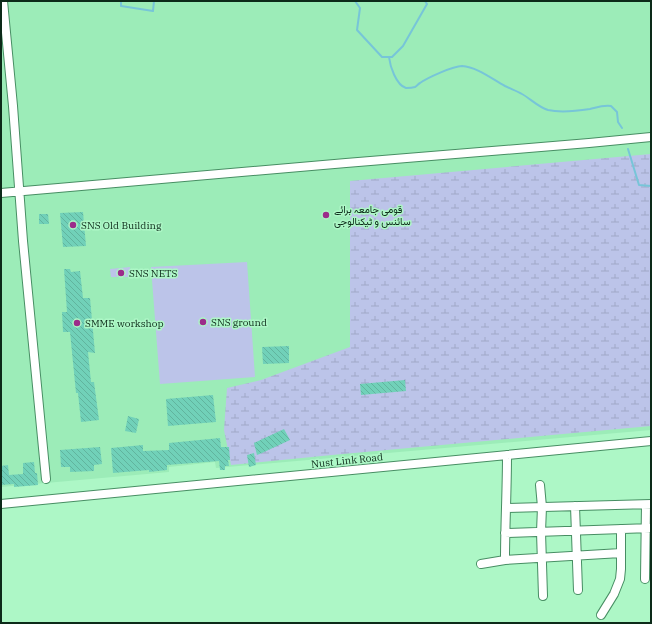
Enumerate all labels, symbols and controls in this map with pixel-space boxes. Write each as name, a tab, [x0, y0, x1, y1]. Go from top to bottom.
place label: قومی جامعہ برائے سائنس و ٹیکنالوجی	[334, 203, 411, 228]
marker: قومی جامعہ برائے سائنس و ٹیکنالوجی	[321, 210, 331, 220]
place label: SNS Old Building	[81, 219, 162, 232]
marker: SNS Old Building	[68, 220, 78, 230]
place label: SNS NETS	[129, 267, 177, 280]
marker: SNS NETS	[116, 268, 126, 278]
place label: SNS ground	[211, 316, 267, 329]
place label: SMME workshop	[85, 317, 164, 330]
marker: SNS ground	[198, 317, 208, 327]
marker: SMME workshop	[72, 318, 82, 328]
street label: Nust Link Road	[311, 450, 384, 471]

